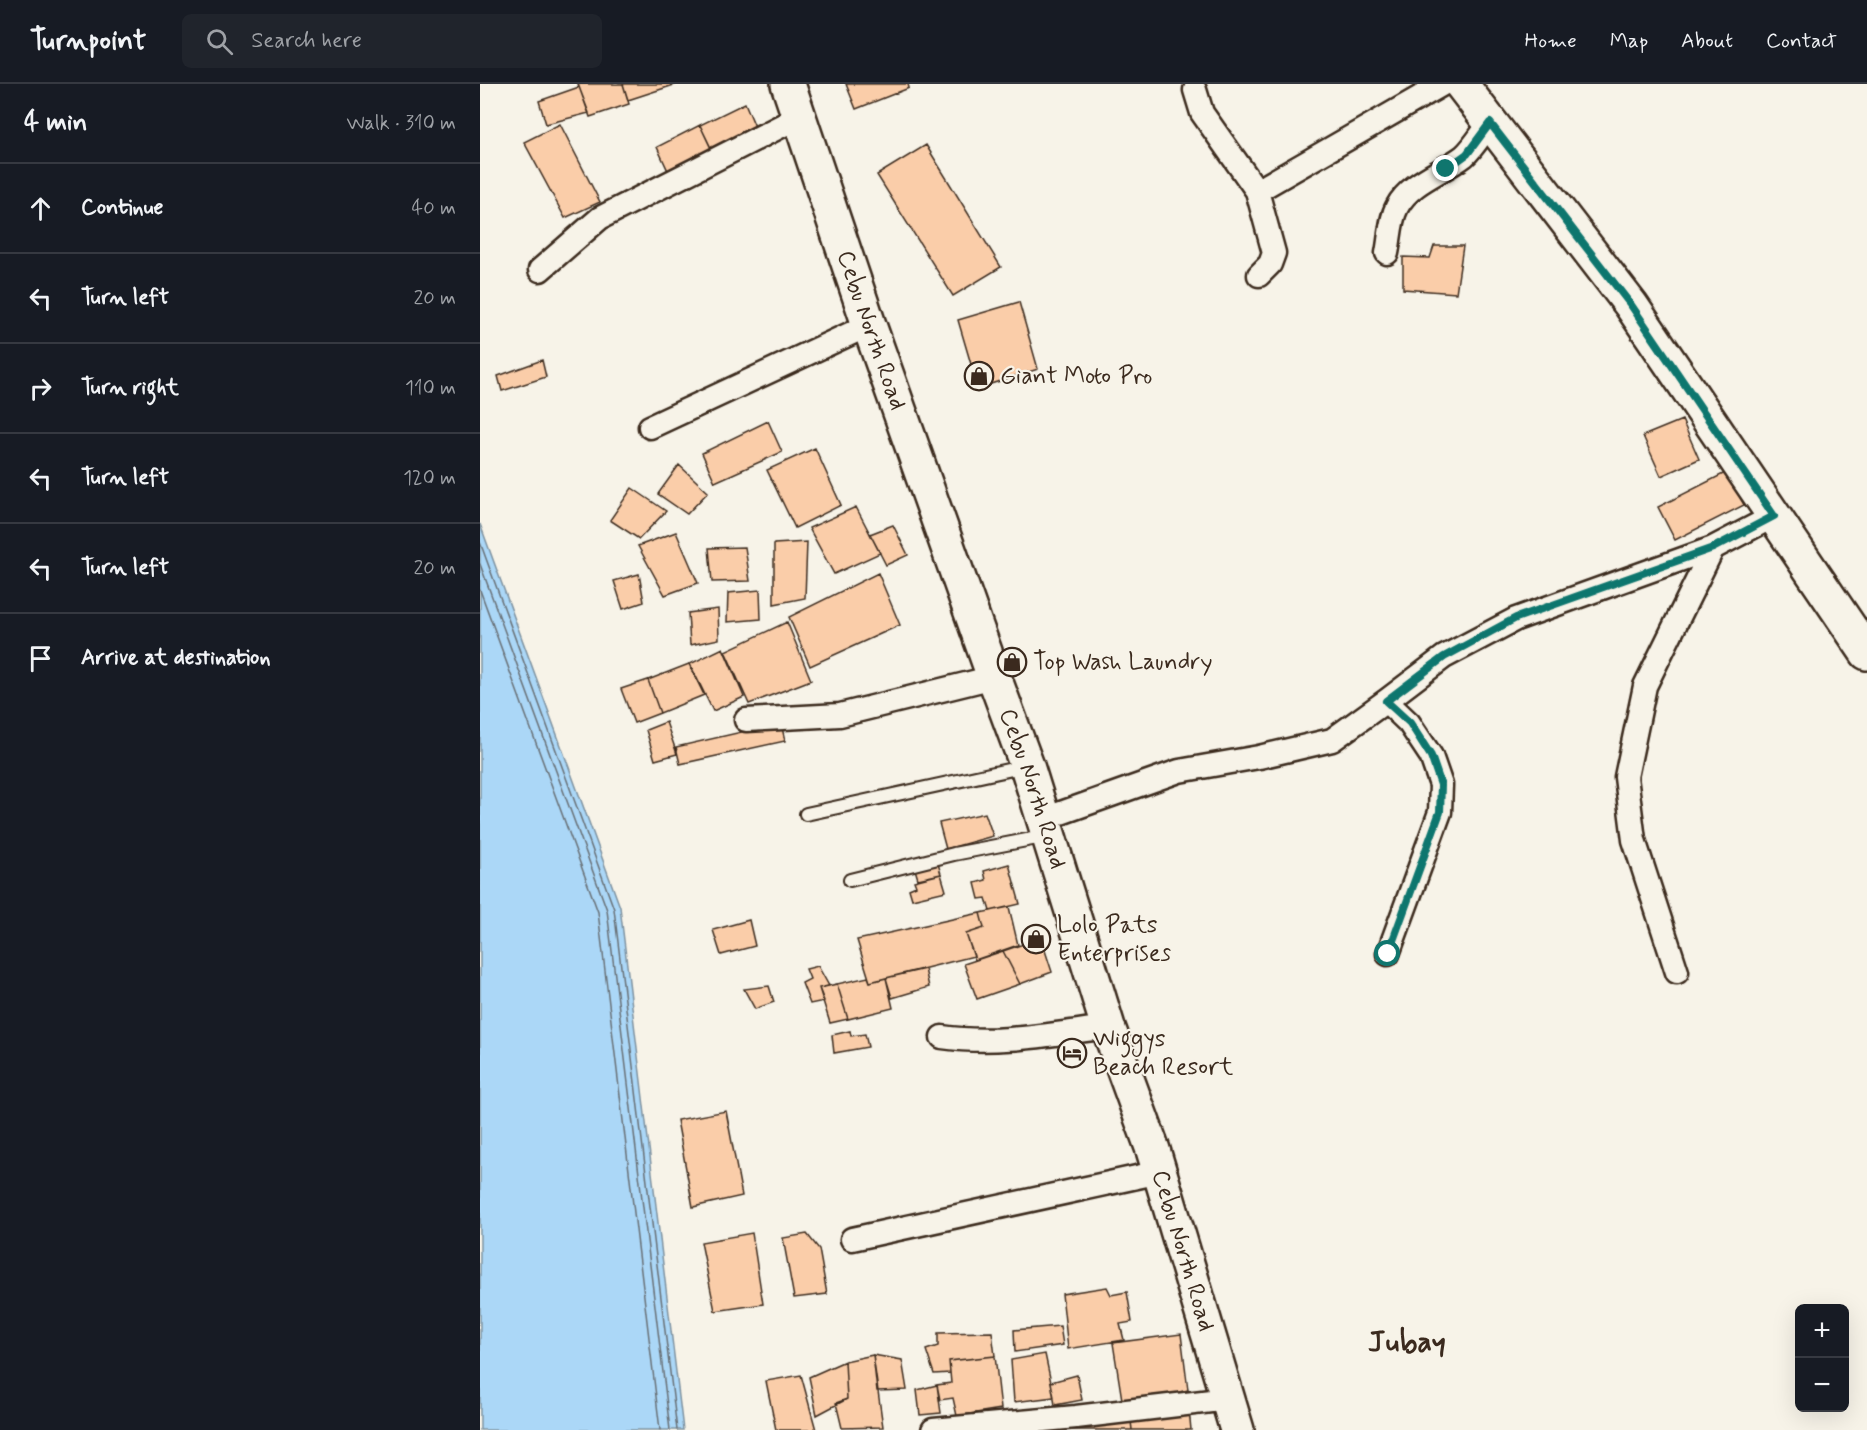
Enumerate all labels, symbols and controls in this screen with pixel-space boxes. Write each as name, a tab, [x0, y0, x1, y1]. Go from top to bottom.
search box	[182, 14, 602, 68]
text: Turnpoint	[30, 23, 146, 60]
icon: search	[203, 25, 236, 58]
text: Search here	[251, 27, 362, 55]
text: Home	[1525, 27, 1577, 55]
text: Map	[1610, 27, 1648, 55]
text: About	[1681, 27, 1733, 55]
text: Contact	[1766, 27, 1837, 55]
text: 4 min	[24, 106, 87, 140]
text: Walk · 310 m	[346, 110, 456, 137]
route end	[1432, 155, 1458, 181]
icon: ahead	[24, 192, 57, 225]
text: Continue	[81, 194, 163, 222]
text: 40 m	[412, 195, 456, 222]
street label: Cebu North Road	[830, 246, 913, 414]
icon: left	[24, 282, 57, 315]
text: Turn left	[81, 284, 169, 312]
text: 20 m	[413, 285, 456, 312]
shop icon: Giant Moto Pro	[963, 360, 995, 392]
place label: Giant Moto Pro	[1000, 361, 1152, 392]
icon: right	[24, 372, 57, 405]
text: Turn right	[81, 374, 179, 402]
text: 110 m	[405, 375, 456, 402]
icon: left	[24, 462, 57, 495]
text: Turn left	[81, 464, 169, 492]
text: 120 m	[403, 465, 456, 492]
icon: left	[24, 552, 57, 585]
text: Turn left	[81, 554, 169, 582]
text: 20 m	[413, 555, 456, 582]
icon: arrive	[24, 642, 57, 675]
text: Arrive at destination	[81, 644, 271, 672]
shop icon: Top Wash Laundry	[996, 646, 1028, 678]
place label: Top Wash Laundry	[1033, 647, 1213, 678]
street label: Cebu North Road	[992, 704, 1073, 873]
place label: Lolo Pats Enterprises	[1057, 910, 1172, 969]
shop icon: Lolo Pats Enterprises	[1020, 923, 1052, 955]
route start	[1374, 940, 1400, 966]
place label: Wiggys Beach Resort	[1093, 1024, 1233, 1083]
hotel icon: Wiggys Beach Resort	[1056, 1037, 1088, 1069]
street label: Cebu North Road	[1144, 1166, 1222, 1335]
map controls	[1795, 1304, 1849, 1412]
button: +	[1795, 1304, 1849, 1358]
district label: Jubay	[1368, 1323, 1446, 1362]
button: −	[1795, 1358, 1849, 1412]

